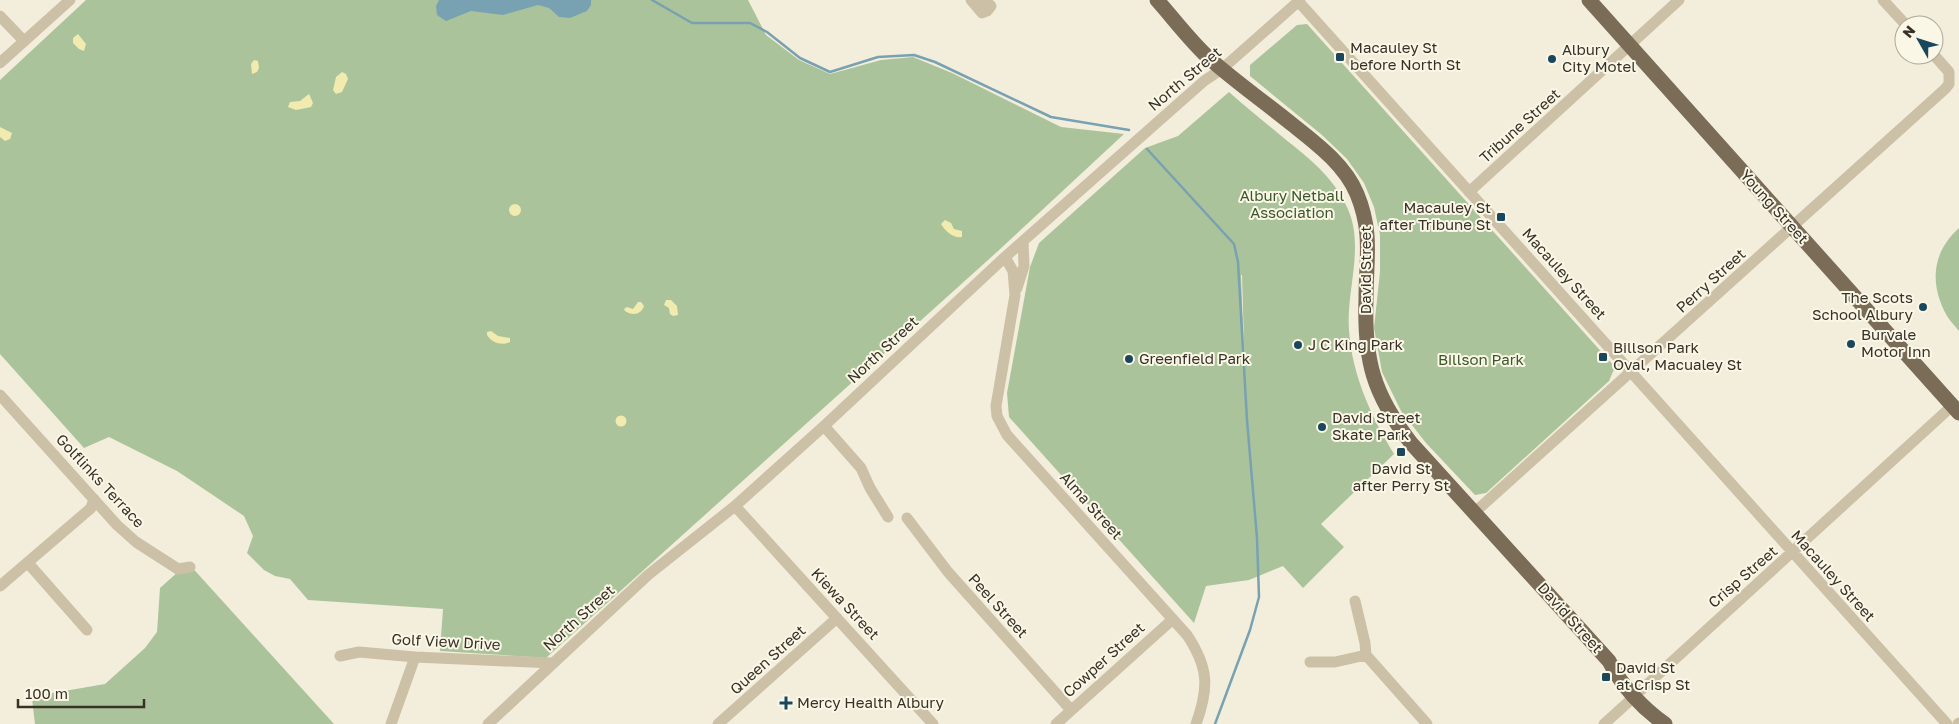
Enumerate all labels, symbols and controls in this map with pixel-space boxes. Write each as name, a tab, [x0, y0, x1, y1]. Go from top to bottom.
north arrow	[1894, 15, 1944, 65]
text: N	[1899, 22, 1918, 41]
place label: Macauley St before North St	[1350, 38, 1461, 73]
place label: Albury City Motel	[1562, 40, 1636, 75]
street label: North Street	[1144, 42, 1225, 114]
marker: Macauley St before North St	[1334, 51, 1346, 63]
marker: Albury City Motel	[1546, 53, 1558, 65]
street label: Tribune Street	[1475, 84, 1563, 166]
street label: Young Street	[1737, 166, 1813, 247]
park label: Albury Netball Association	[1240, 186, 1345, 221]
place label: Macauley St after Tribune St	[1380, 198, 1491, 233]
marker: Macauley St after Tribune St	[1495, 211, 1507, 223]
street label: Macauley Street	[1519, 224, 1610, 323]
street label: David Street	[1356, 226, 1374, 314]
street label: Perry Street	[1672, 244, 1749, 316]
place label: The Scots School Albury	[1812, 288, 1914, 323]
marker: The Scots School Albury	[1917, 301, 1929, 313]
street label: North Street	[843, 312, 921, 387]
place label: Burvale Motor Inn	[1861, 325, 1931, 360]
place label: J C King Park	[1308, 335, 1404, 353]
place label: Billson Park Oval, Macualey St	[1613, 338, 1742, 373]
marker: Burvale Motor Inn	[1845, 338, 1857, 350]
marker: J C King Park	[1292, 339, 1304, 351]
place label: Greenfield Park	[1139, 349, 1251, 367]
park label: Billson Park	[1438, 350, 1525, 368]
marker: Billson Park Oval, Macualey St	[1597, 351, 1609, 363]
marker: Greenfield Park	[1123, 353, 1135, 365]
place label: David Street Skate Park	[1332, 408, 1420, 443]
marker: David Street Skate Park	[1316, 421, 1328, 433]
street label: Golflinks Terrace	[53, 430, 149, 531]
marker: David St after Perry St	[1395, 446, 1407, 458]
place label: David St after Perry St	[1353, 459, 1449, 494]
street label: Alma Street	[1057, 468, 1127, 543]
street label: Macauley Street	[1788, 526, 1879, 625]
street label: Crisp Street	[1704, 541, 1780, 611]
street label: Kiewa Street	[808, 564, 883, 643]
street label: Peel Street	[965, 570, 1032, 641]
street label: David Street	[1534, 578, 1607, 656]
street label: North Street	[539, 580, 618, 654]
street label: Cowper Street	[1059, 618, 1148, 700]
street label: Queen Street	[726, 621, 809, 698]
street label: Golf View Drive	[391, 629, 501, 653]
place label: David St at Crisp St	[1616, 658, 1690, 693]
marker: David St at Crisp St	[1600, 671, 1612, 683]
scale bar	[18, 676, 144, 708]
text: 100 m	[25, 684, 68, 702]
place label: Mercy Health Albury	[797, 693, 945, 711]
marker: Mercy Health Albury	[779, 696, 793, 710]

